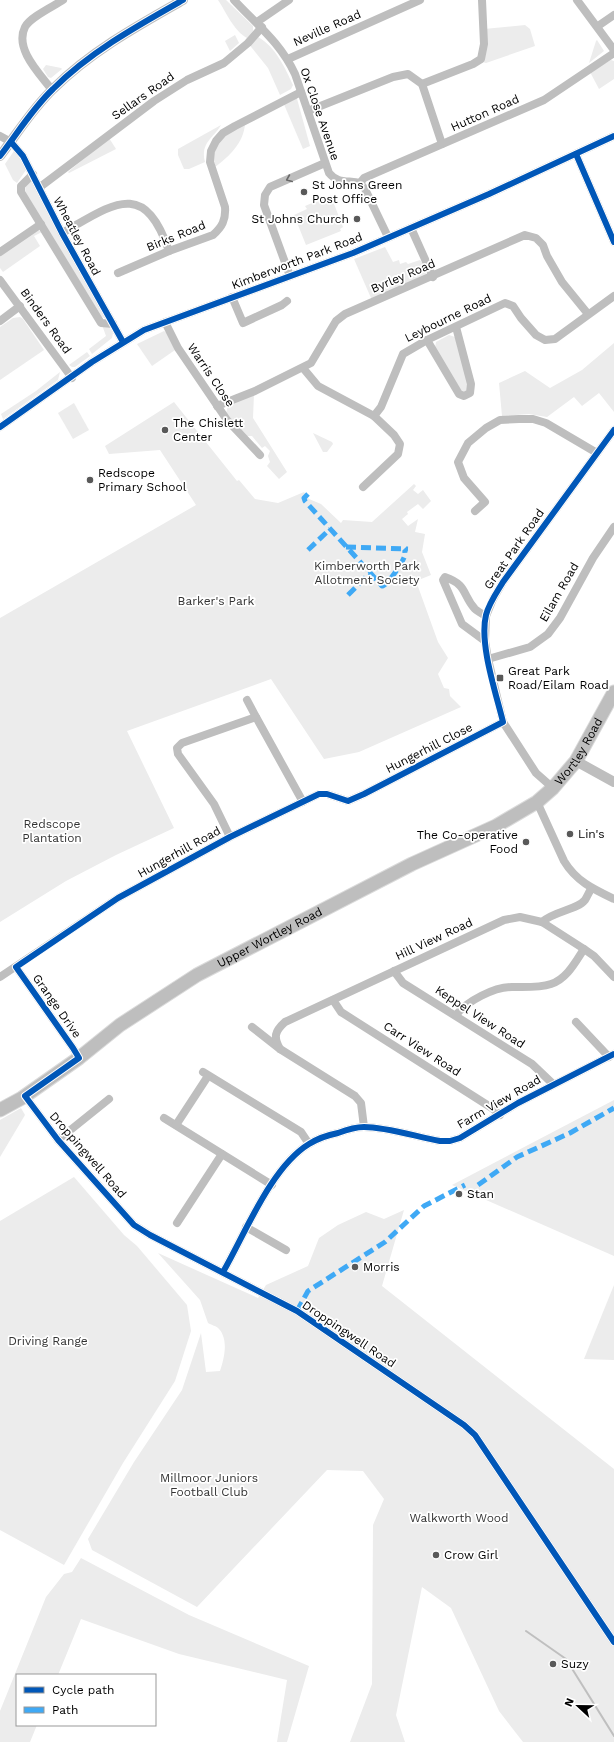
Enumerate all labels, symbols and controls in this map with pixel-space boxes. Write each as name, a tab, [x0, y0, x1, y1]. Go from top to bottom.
street label: Neville Road	[291, 7, 363, 49]
street label: Ox Close Avenue	[298, 66, 343, 162]
street label: Sellars Road	[109, 69, 177, 123]
street label: Hutton Road	[449, 92, 521, 134]
one-way arrow	[286, 174, 294, 182]
place label: St Johns Green Post Office	[312, 178, 402, 206]
marker: St Johns Green Post Office	[299, 187, 309, 197]
street label: Wheatley Road	[50, 194, 104, 278]
place label: St Johns Church	[251, 212, 349, 226]
marker: St Johns Church	[352, 214, 362, 224]
street label: Birks Road	[144, 218, 208, 254]
street label: Kimberworth Park Road	[230, 230, 364, 292]
street label: Byrley Road	[369, 256, 437, 296]
street label: Binders Road	[18, 286, 74, 356]
street label: Leybourne Road	[402, 291, 494, 345]
street label: Warris Close	[185, 341, 237, 409]
place label: The Chislett Center	[173, 416, 243, 444]
marker: The Chislett Center	[160, 425, 170, 435]
place label: Redscope Primary School	[98, 466, 187, 494]
marker: Redscope Primary School	[85, 475, 95, 485]
street label: Great Park Road	[481, 506, 547, 592]
park label: Kimberworth Park Allotment Society	[314, 559, 420, 587]
street label: Eilam Road	[536, 560, 582, 624]
park label: Barker's Park	[178, 594, 255, 608]
place label: Great Park Road/Eilam Road	[508, 664, 609, 692]
marker: Great Park Road/Eilam Road	[495, 673, 505, 683]
street label: Wortley Road	[552, 715, 605, 788]
street label: Hungerhill Close	[383, 720, 475, 776]
park label: Redscope Plantation	[22, 817, 82, 845]
street label: Hungerhill Road	[135, 823, 223, 881]
place label: Lin's	[578, 827, 604, 841]
place label: The Co-operative Food	[417, 828, 518, 856]
marker: Lin's	[565, 829, 575, 839]
marker: The Co-operative Food	[521, 837, 531, 847]
street label: Upper Wortley Road	[215, 905, 325, 970]
street label: Hill View Road	[393, 915, 475, 963]
street label: Grange Drive	[30, 971, 84, 1041]
street label: Keppel View Road	[433, 983, 527, 1051]
street label: Carr View Road	[381, 1019, 463, 1079]
street label: Farm View Road	[455, 1072, 543, 1132]
street label: Droppingwell Road	[47, 1109, 129, 1201]
place label: Stan	[467, 1187, 494, 1201]
marker: Stan	[454, 1189, 464, 1199]
place label: Morris	[363, 1260, 400, 1274]
marker: Morris	[350, 1262, 360, 1272]
street label: Droppingwell Road	[300, 1298, 398, 1370]
park label: Driving Range	[8, 1334, 88, 1348]
park label: Millmoor Juniors Football Club	[160, 1471, 258, 1499]
park label: Walkworth Wood	[409, 1511, 509, 1525]
place label: Crow Girl	[444, 1548, 499, 1562]
marker: Crow Girl	[431, 1550, 441, 1560]
place label: Suzy	[561, 1657, 589, 1671]
marker: Suzy	[548, 1659, 558, 1669]
legend	[16, 1674, 156, 1726]
text: Cycle path	[52, 1683, 114, 1697]
north arrow	[558, 1686, 598, 1726]
text: N	[562, 1696, 577, 1709]
text: Path	[52, 1703, 78, 1717]

